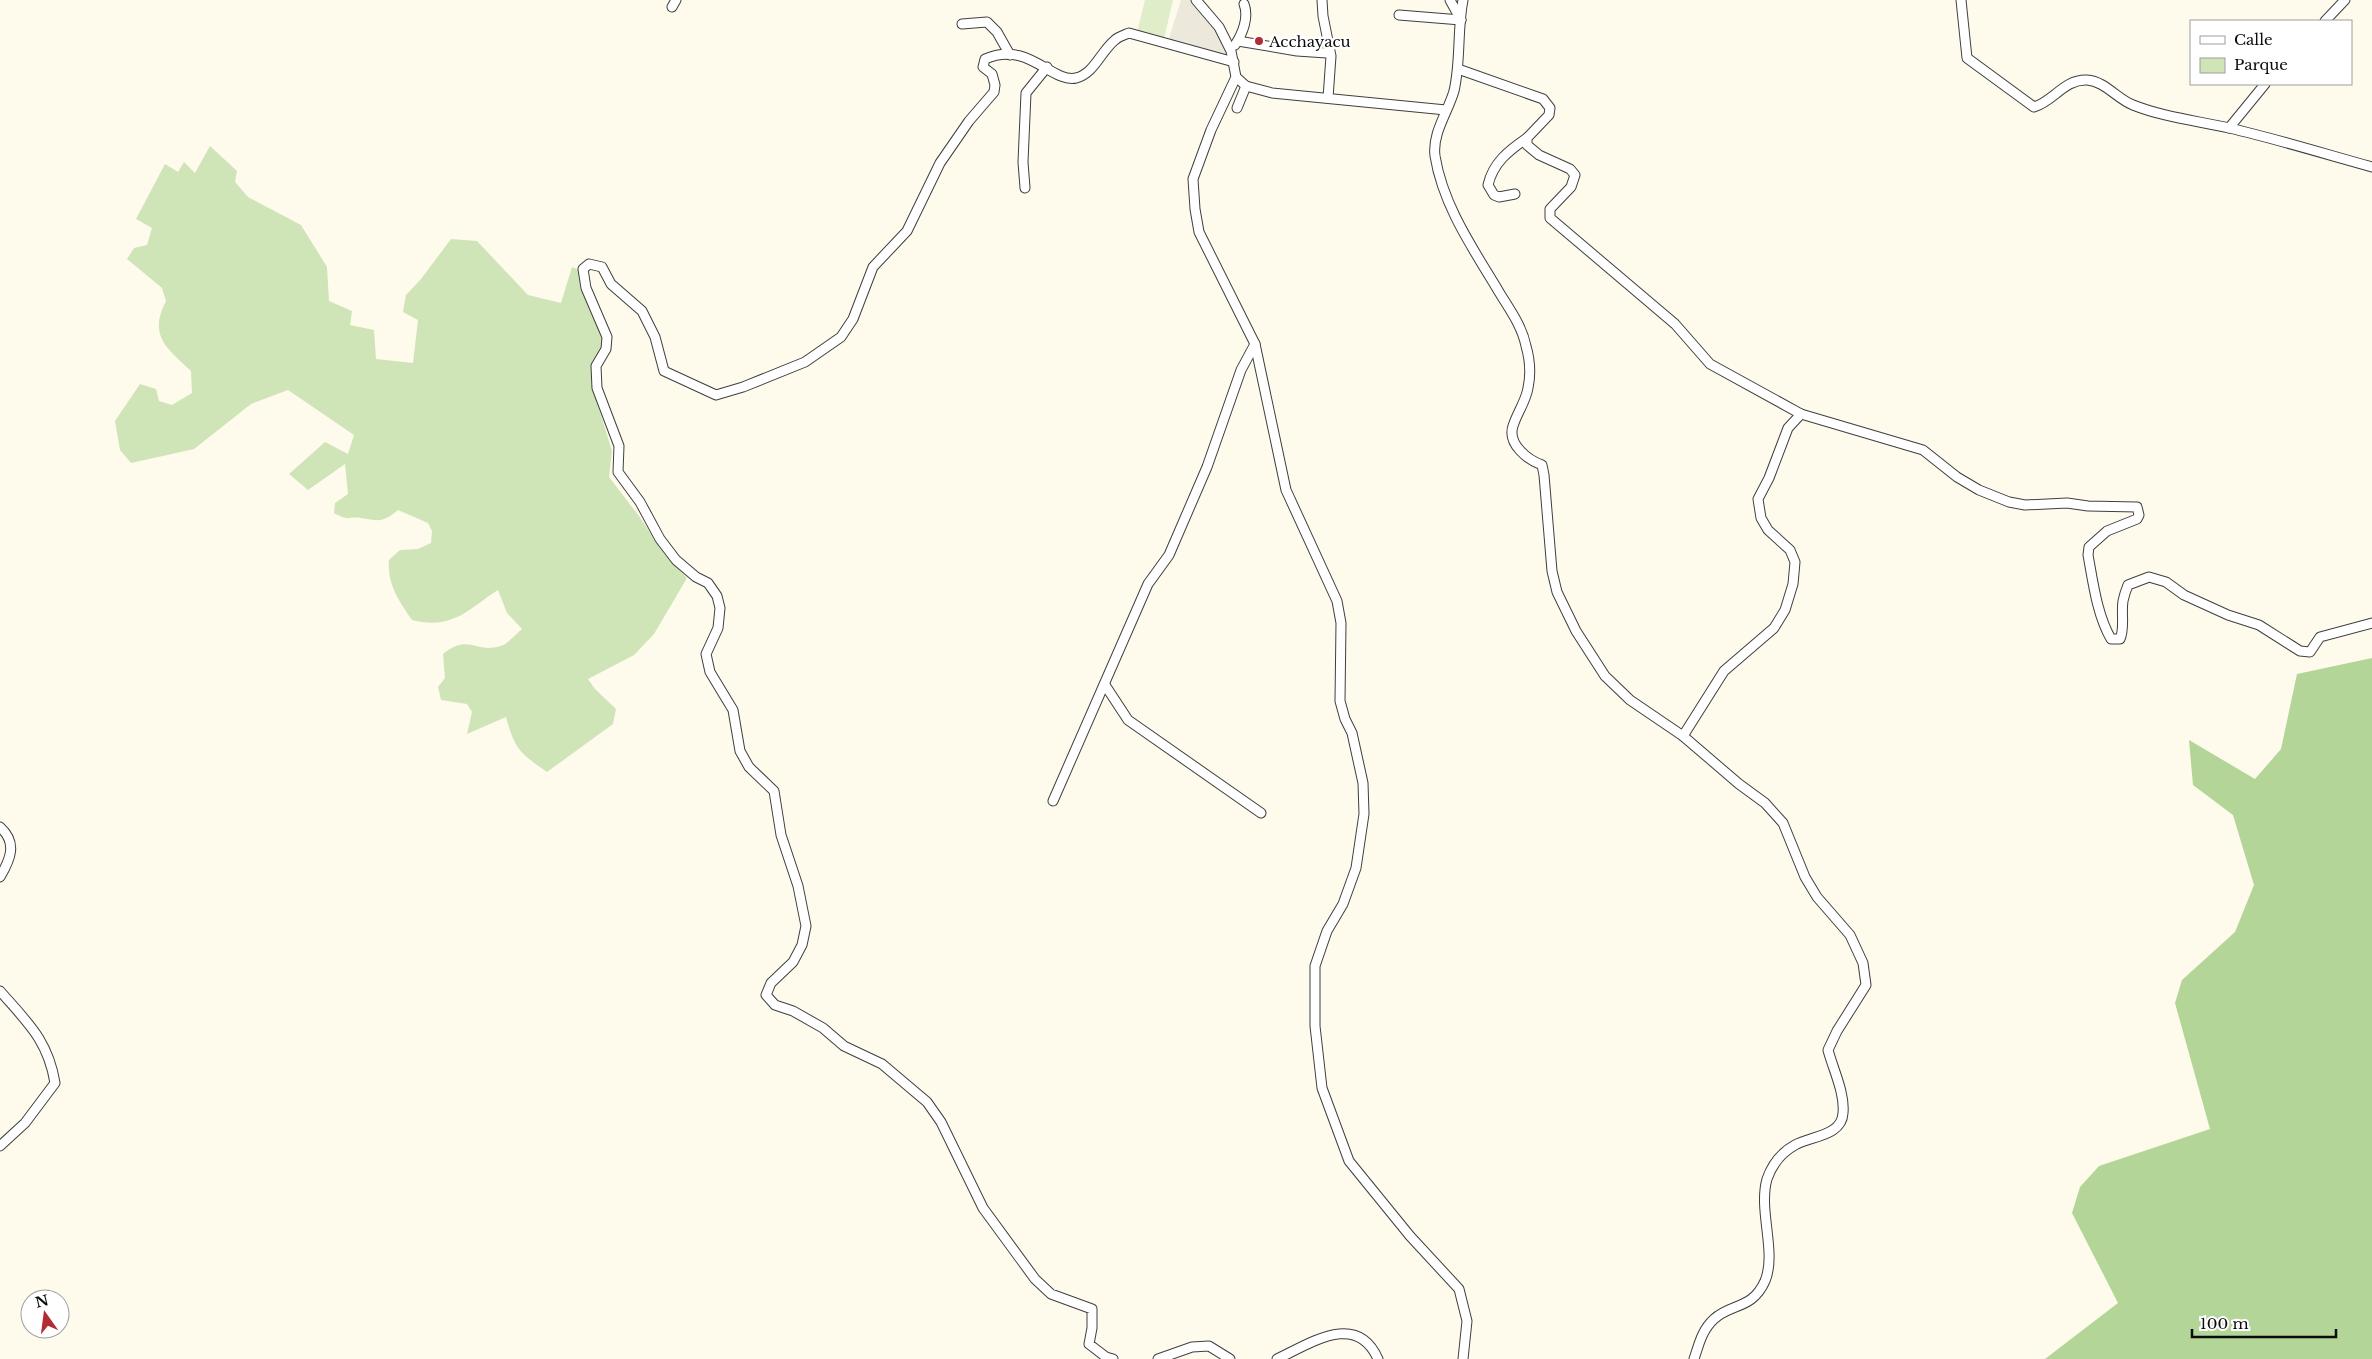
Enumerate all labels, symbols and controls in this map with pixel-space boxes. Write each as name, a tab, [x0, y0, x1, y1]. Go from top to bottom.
legend	[2190, 20, 2352, 85]
text: Calle	[2234, 30, 2273, 49]
place label: Acchayacu	[1268, 32, 1351, 51]
marker: Acchayacu	[1253, 35, 1265, 47]
text: Parque	[2234, 55, 2288, 74]
north arrow	[20, 1289, 70, 1339]
text: N	[33, 1291, 50, 1312]
scale bar	[2192, 1306, 2336, 1338]
text: 100 m	[2200, 1314, 2249, 1333]

